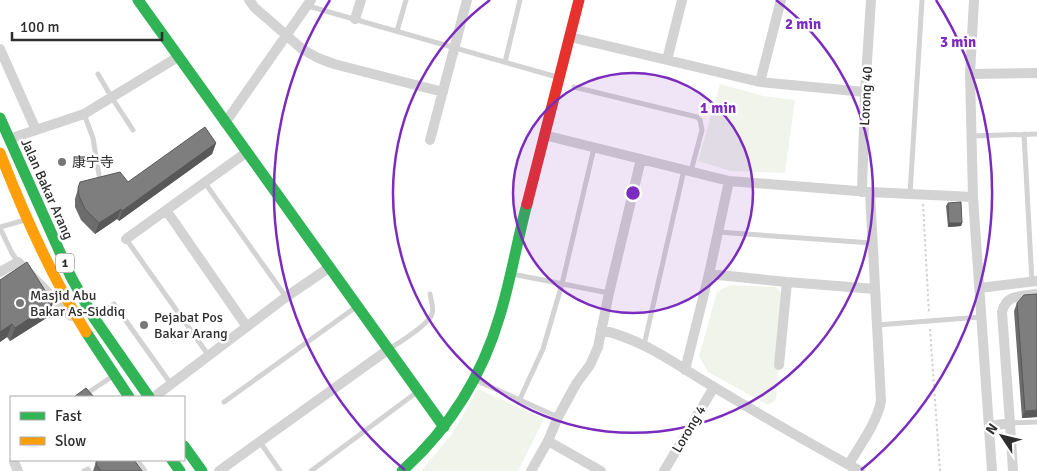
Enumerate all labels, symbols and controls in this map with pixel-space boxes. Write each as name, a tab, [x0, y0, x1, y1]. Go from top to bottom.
scale bar	[12, 10, 162, 42]
text: 2 min	[785, 15, 821, 33]
text: 100 m	[20, 18, 60, 36]
text: 3 min	[940, 33, 976, 51]
street label: Lorong 40	[856, 66, 876, 126]
text: 1 min	[700, 99, 736, 117]
street label: Jalan Bakar Arang	[17, 136, 77, 242]
place label: 康宁寺	[72, 154, 114, 171]
marker: 康宁寺	[56, 156, 68, 168]
centre of rings	[624, 184, 642, 202]
road number: 1	[56, 254, 74, 272]
place label: Masjid Abu Bakar As-Siddiq	[30, 287, 125, 320]
marker: Masjid Abu Bakar As-Siddiq	[14, 297, 26, 309]
place label: Pejabat Pos Bakar Arang	[154, 309, 228, 342]
marker: Pejabat Pos Bakar Arang	[138, 319, 150, 331]
legend	[10, 396, 185, 461]
street label: Lorong 4	[668, 402, 710, 456]
text: Fast	[55, 407, 82, 425]
north arrow	[977, 411, 1027, 461]
text: N	[982, 420, 1002, 438]
text: Slow	[55, 432, 86, 450]

